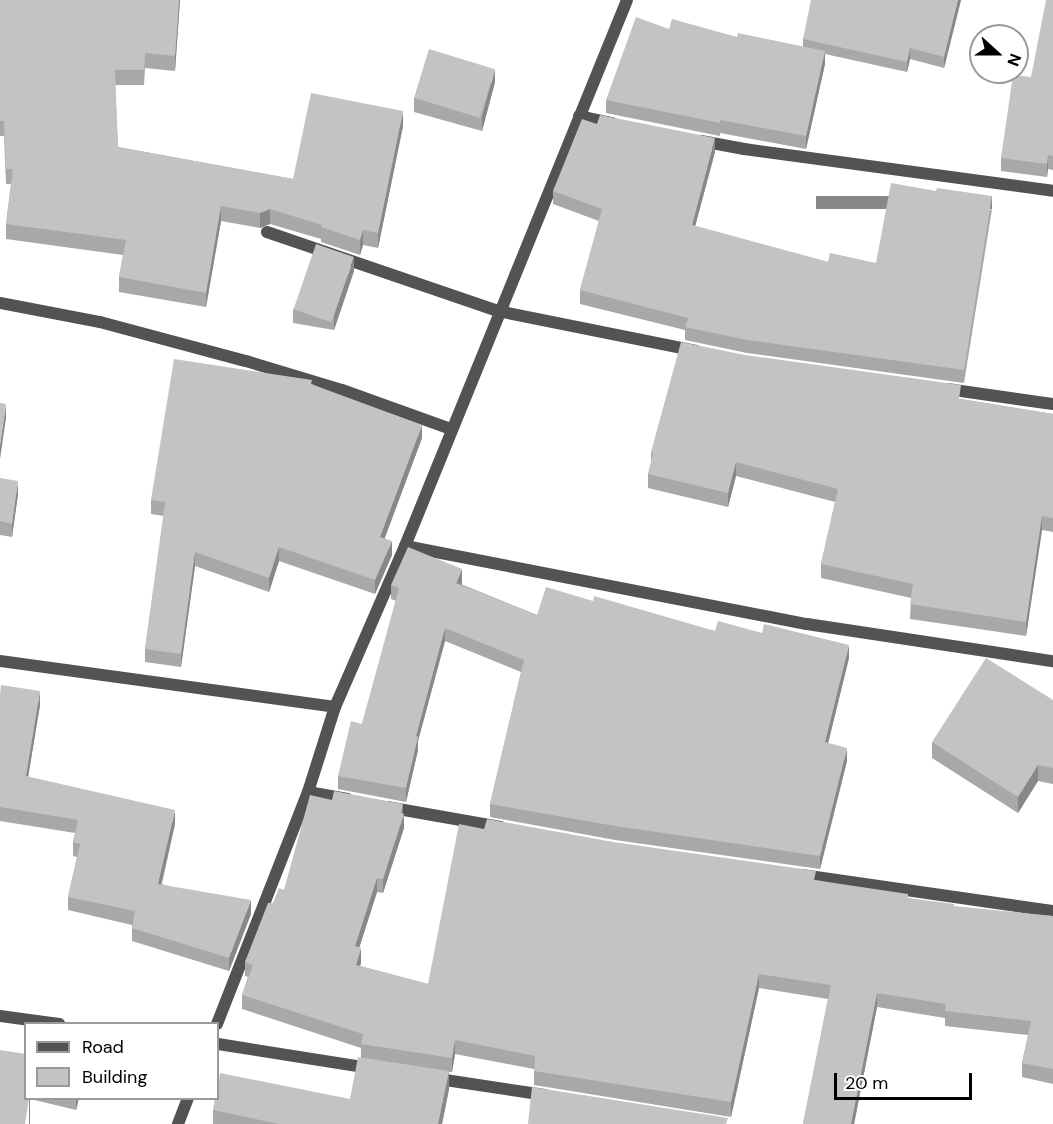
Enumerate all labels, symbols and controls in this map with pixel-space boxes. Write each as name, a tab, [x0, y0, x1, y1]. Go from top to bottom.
north arrow	[969, 24, 1029, 84]
text: N	[1003, 51, 1026, 69]
legend	[24, 1022, 219, 1100]
text: Road	[82, 1035, 124, 1059]
scale bar	[837, 1061, 975, 1099]
text: Building	[82, 1065, 147, 1089]
text: 20 m	[845, 1071, 888, 1095]

